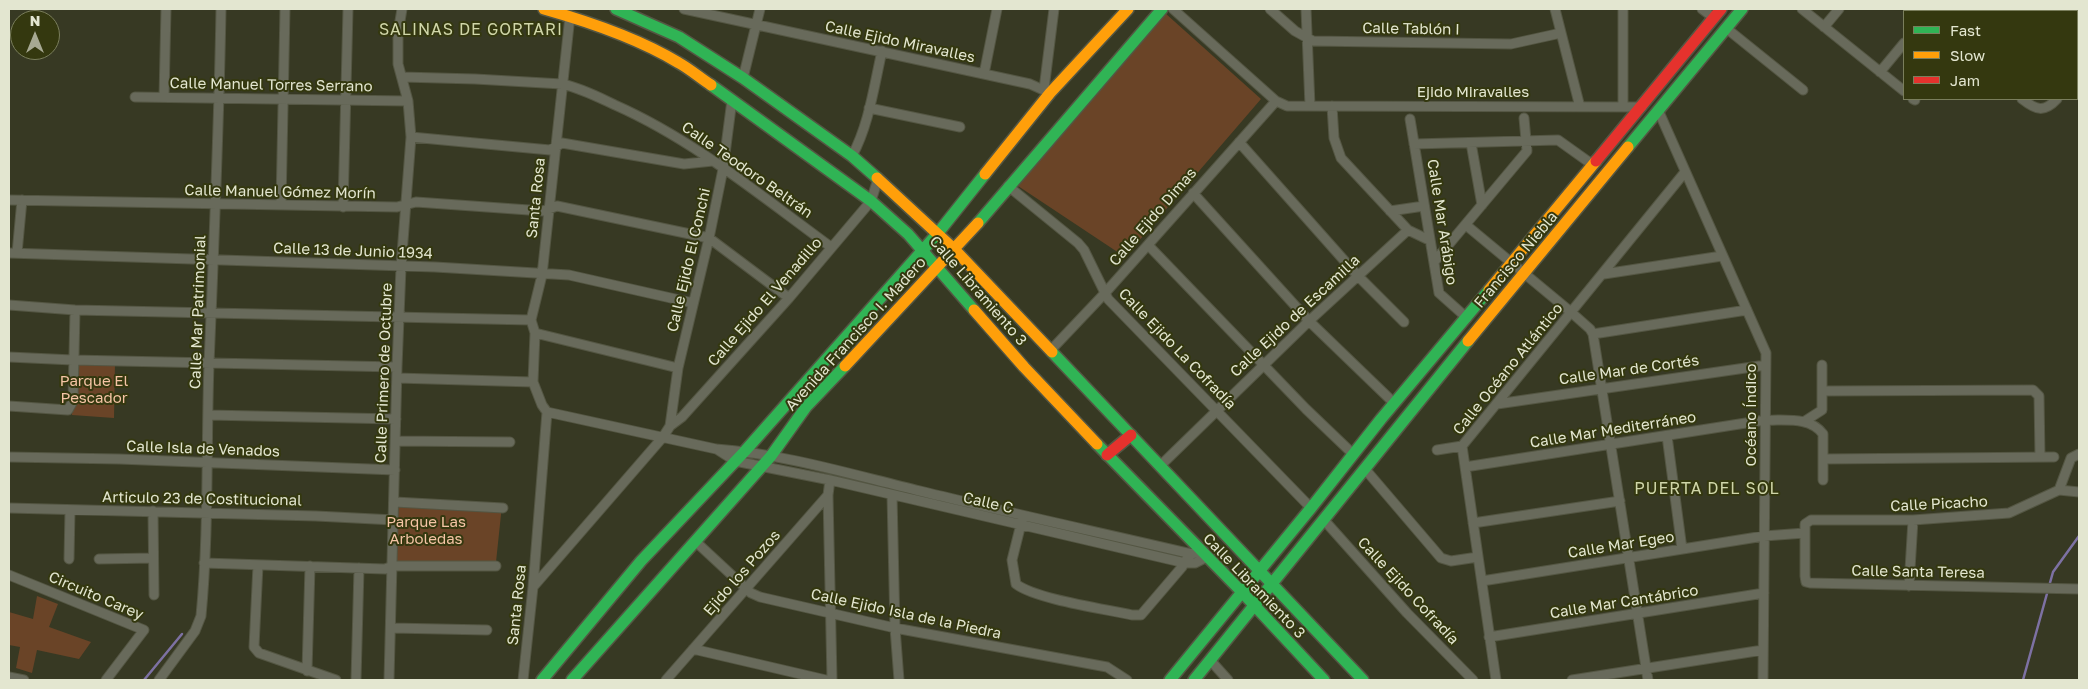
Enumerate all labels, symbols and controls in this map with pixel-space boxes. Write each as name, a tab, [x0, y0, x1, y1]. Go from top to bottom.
north arrow	[10, 10, 60, 60]
legend	[1903, 10, 2078, 100]
text: N	[30, 12, 40, 29]
street label: Calle Ejido Miravalles	[823, 17, 977, 67]
street label: Calle Tablón I	[1362, 19, 1460, 39]
district label: SALINAS DE GORTARI	[377, 20, 565, 40]
text: Fast	[1950, 21, 1981, 39]
text: Slow	[1950, 46, 1985, 64]
text: Jam	[1950, 71, 1980, 89]
street label: Calle Manuel Torres Serrano	[169, 74, 373, 96]
street label: Ejido Miravalles	[1417, 83, 1529, 101]
street label: Calle Teodoro Beltrán	[678, 118, 816, 222]
street label: Santa Rosa	[523, 157, 549, 239]
street label: Calle Mar Arábigo	[1423, 158, 1461, 286]
street label: Calle Ejido Dimas	[1106, 164, 1200, 270]
street label: Calle Manuel Gómez Morín	[184, 181, 376, 203]
street label: Calle Ejido El Conchi	[664, 186, 714, 334]
street label: Francisco Niebla	[1471, 208, 1561, 312]
street label: Calle Libramiento 3	[926, 233, 1030, 349]
street label: Calle Ejido El Venadillo	[704, 234, 826, 370]
street label: Calle Mar Patrimonial	[186, 235, 210, 389]
street label: Calle 13 de Junio 1934	[273, 239, 433, 263]
street label: Calle Ejido de Escamilla	[1227, 251, 1363, 381]
street label: Avenida Francisco I. Madero	[782, 253, 930, 415]
street label: Calle Primero de Octubre	[372, 283, 396, 463]
street label: Calle Ejido La Cofradía	[1115, 285, 1239, 413]
street label: Calle Océano Atlántico	[1449, 300, 1567, 438]
street label: Calle Mar de Cortés	[1558, 351, 1700, 389]
street label: Océano Índico	[1742, 364, 1760, 466]
park label: Parque El Pescador	[60, 372, 128, 407]
street label: Calle Mar Mediterráneo	[1529, 408, 1697, 452]
street label: Calle Isla de Venados	[126, 437, 280, 461]
district label: PUERTA DEL SOL	[1633, 479, 1781, 499]
street label: Articulo 23 de Costitucional	[102, 488, 302, 510]
street label: Calle C	[961, 489, 1015, 517]
street label: Calle Picacho	[1890, 492, 1988, 516]
park label: Parque Las Arboledas	[386, 513, 466, 548]
street label: Ejido los Pozos	[700, 526, 784, 620]
street label: Calle Mar Egeo	[1567, 528, 1675, 562]
street label: Calle Libramiento 3	[1199, 530, 1309, 642]
street label: Calle Ejido Cofradía	[1354, 534, 1462, 648]
street label: Calle Santa Teresa	[1851, 562, 1985, 582]
street label: Santa Rosa	[504, 564, 530, 646]
street label: Circuito Carey	[46, 568, 146, 624]
street label: Calle Mar Cantábrico	[1548, 581, 1700, 623]
street label: Calle Ejido Isla de la Piedra	[809, 585, 1003, 643]

